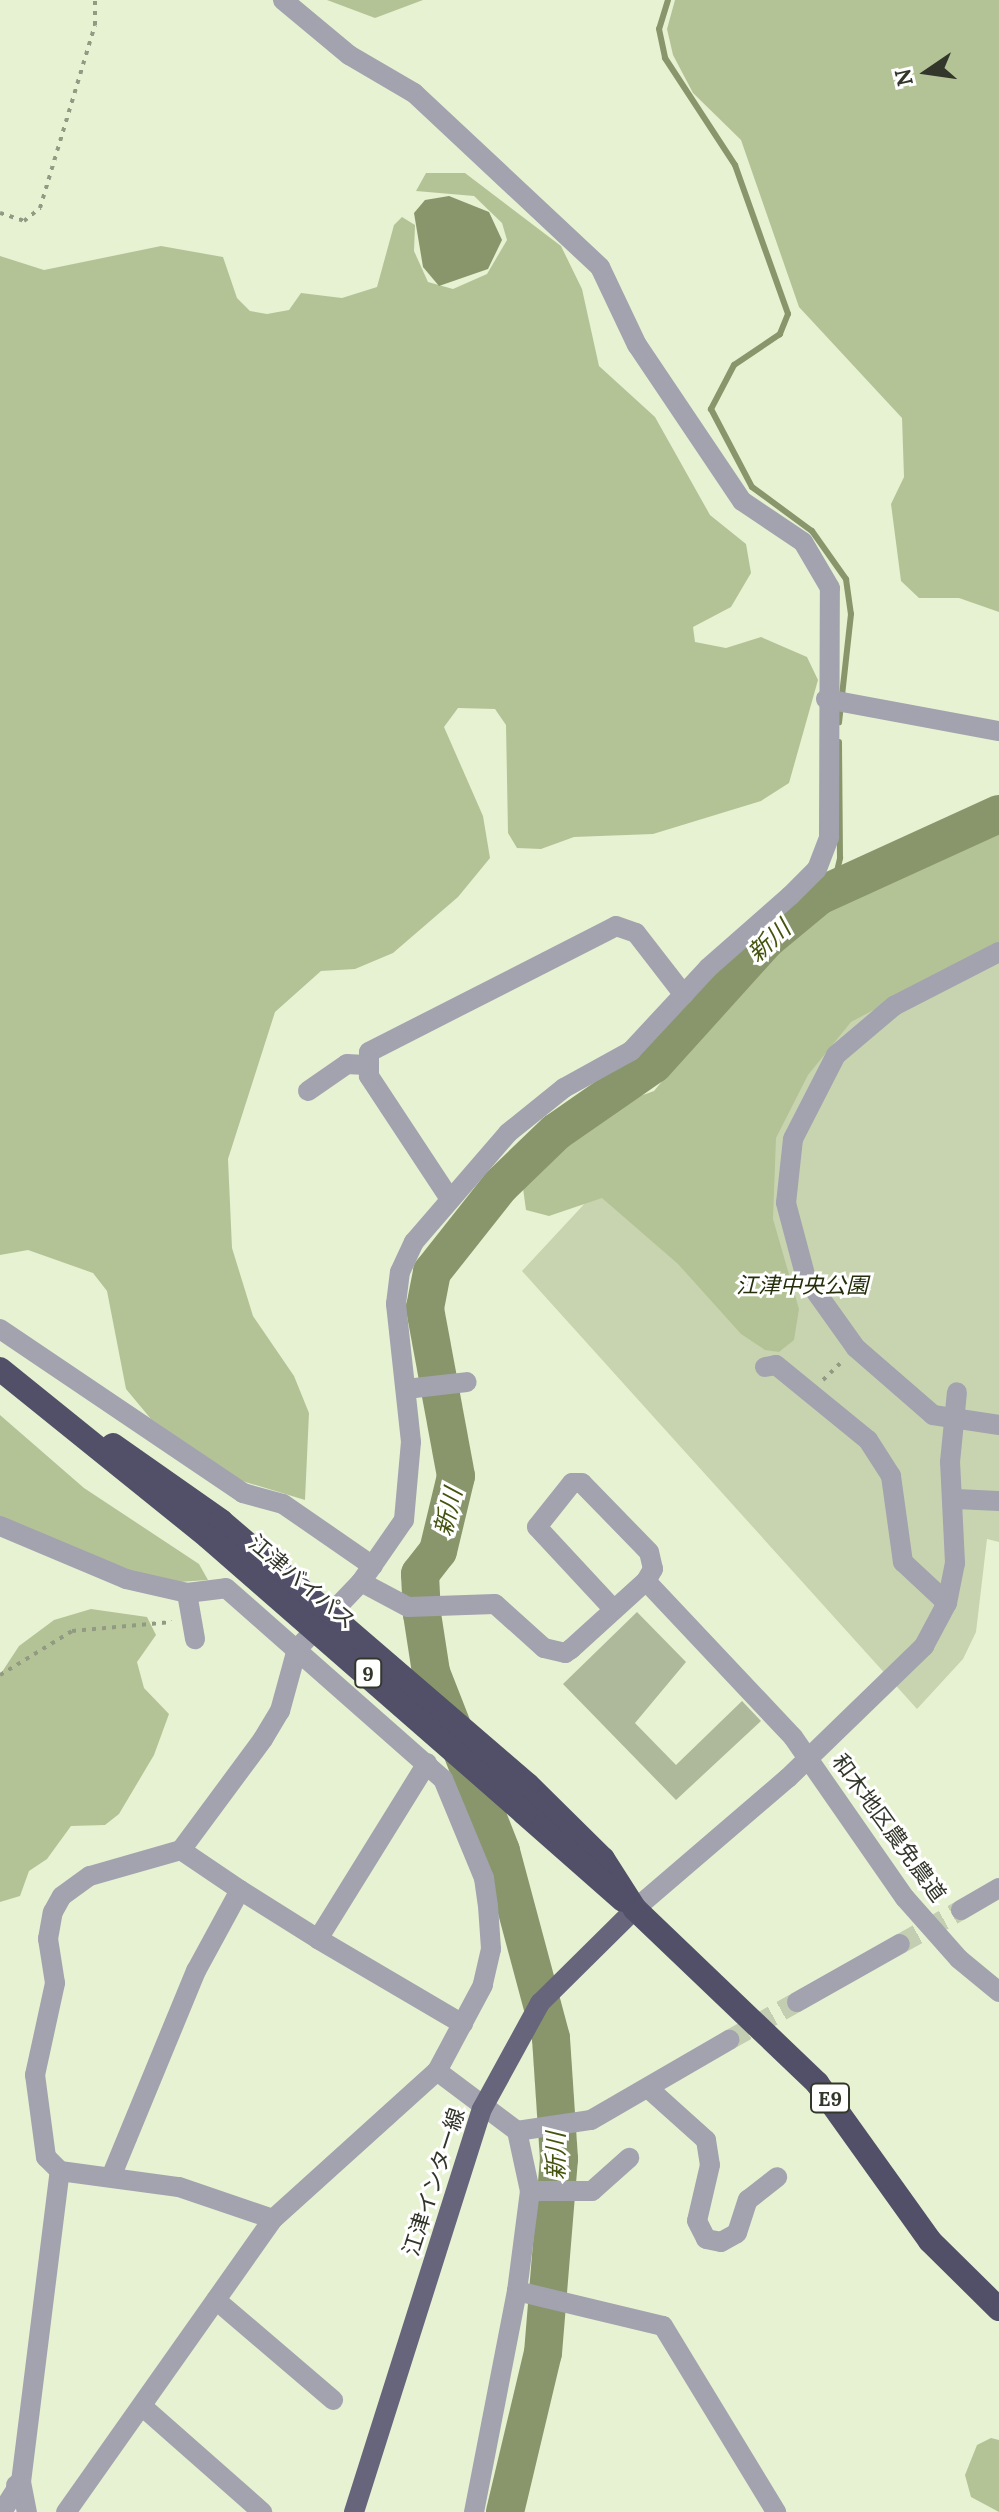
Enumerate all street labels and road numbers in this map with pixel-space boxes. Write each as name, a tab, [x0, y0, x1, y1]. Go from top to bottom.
street label: 江津バイパス	[243, 1529, 361, 1635]
road number: 9	[354, 1657, 382, 1689]
street label: 和木地区農免農道	[827, 1749, 951, 1907]
road number: E9	[810, 2082, 850, 2114]
street label: 江津インター線	[398, 2105, 470, 2259]

